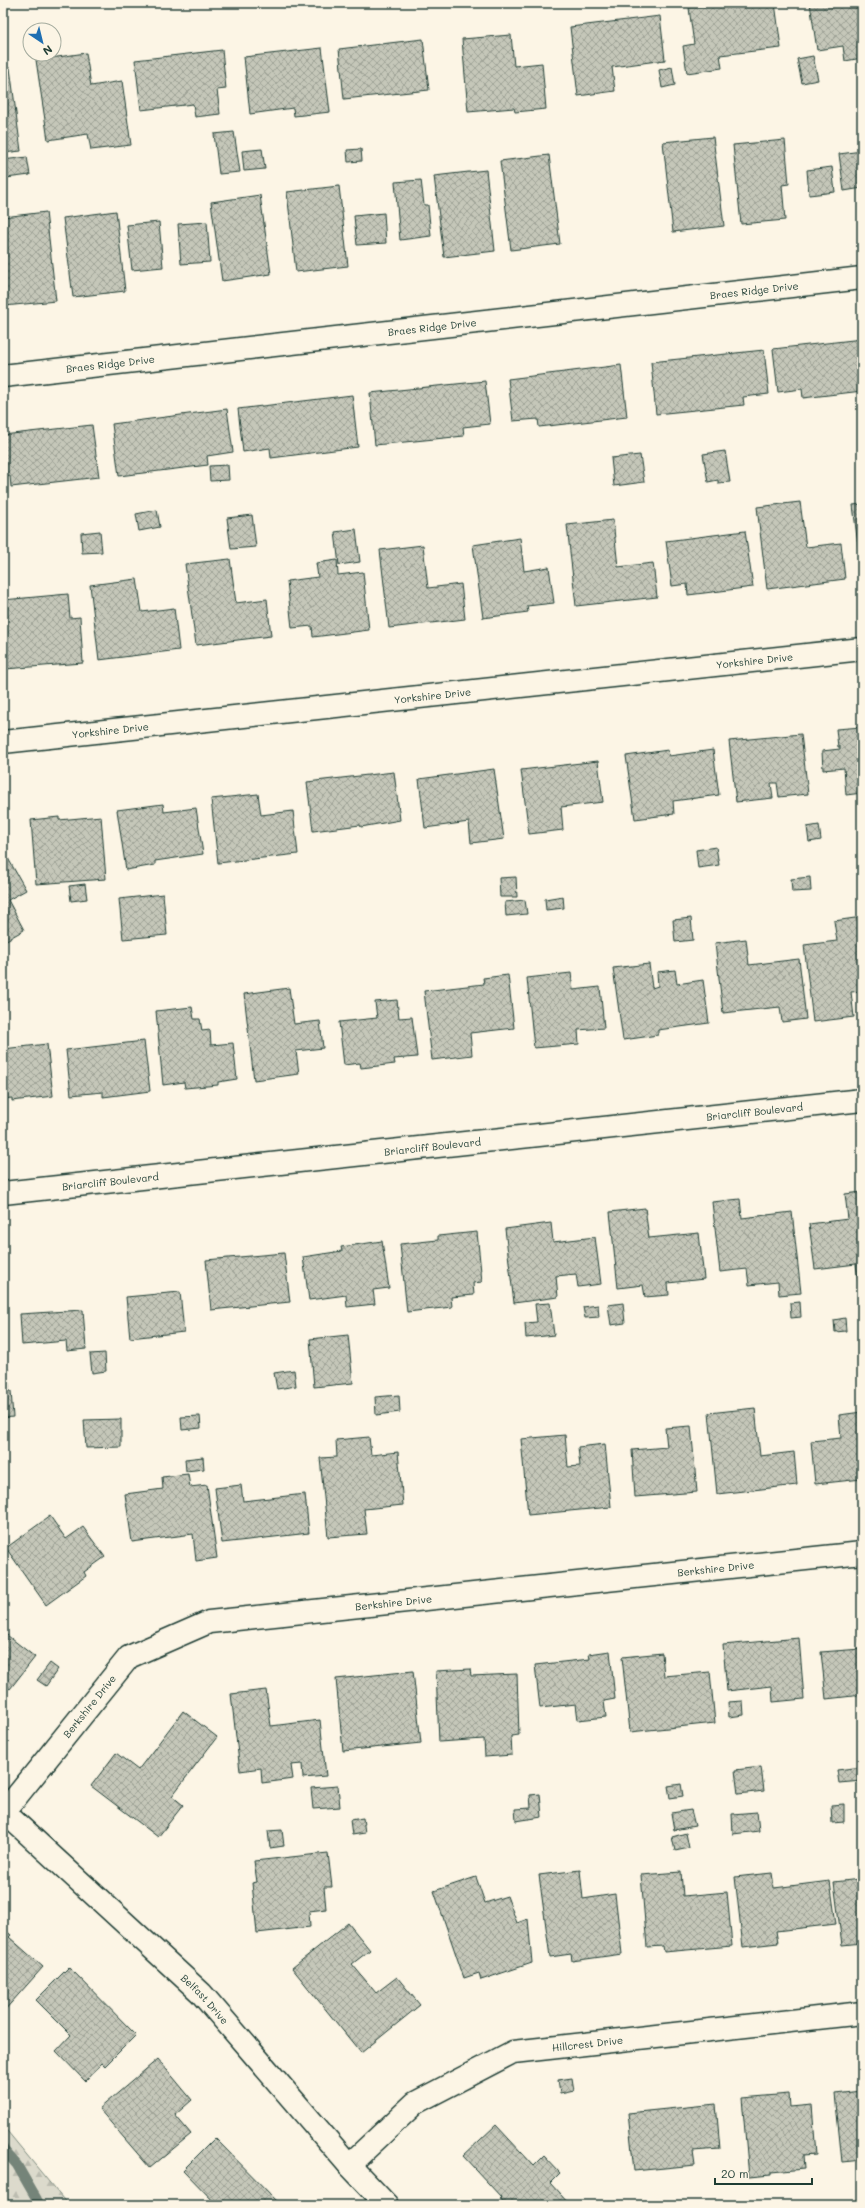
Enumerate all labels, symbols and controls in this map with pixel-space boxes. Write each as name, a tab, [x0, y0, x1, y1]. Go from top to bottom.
north arrow	[22, 22, 62, 62]
text: N	[40, 42, 56, 59]
street label: Braes Ridge Drive	[709, 278, 799, 302]
street label: Braes Ridge Drive	[387, 315, 477, 339]
street label: Braes Ridge Drive	[65, 352, 155, 376]
street label: Yorkshire Drive	[715, 650, 794, 672]
street label: Yorkshire Drive	[393, 684, 472, 707]
street label: Yorkshire Drive	[71, 719, 150, 741]
street label: Briarcliff Boulevard	[705, 1099, 804, 1124]
street label: Briarcliff Boulevard	[383, 1134, 482, 1159]
street label: Briarcliff Boulevard	[61, 1169, 159, 1194]
street label: Berkshire Drive	[677, 1557, 755, 1579]
street label: Berkshire Drive	[354, 1591, 433, 1614]
street label: Berkshire Drive	[60, 1672, 119, 1741]
street label: Belfast Drive	[178, 1971, 232, 2027]
street label: Hillcrest Drive	[551, 2033, 624, 2055]
scale bar	[715, 2160, 812, 2186]
text: 20 m	[721, 2165, 749, 2181]

